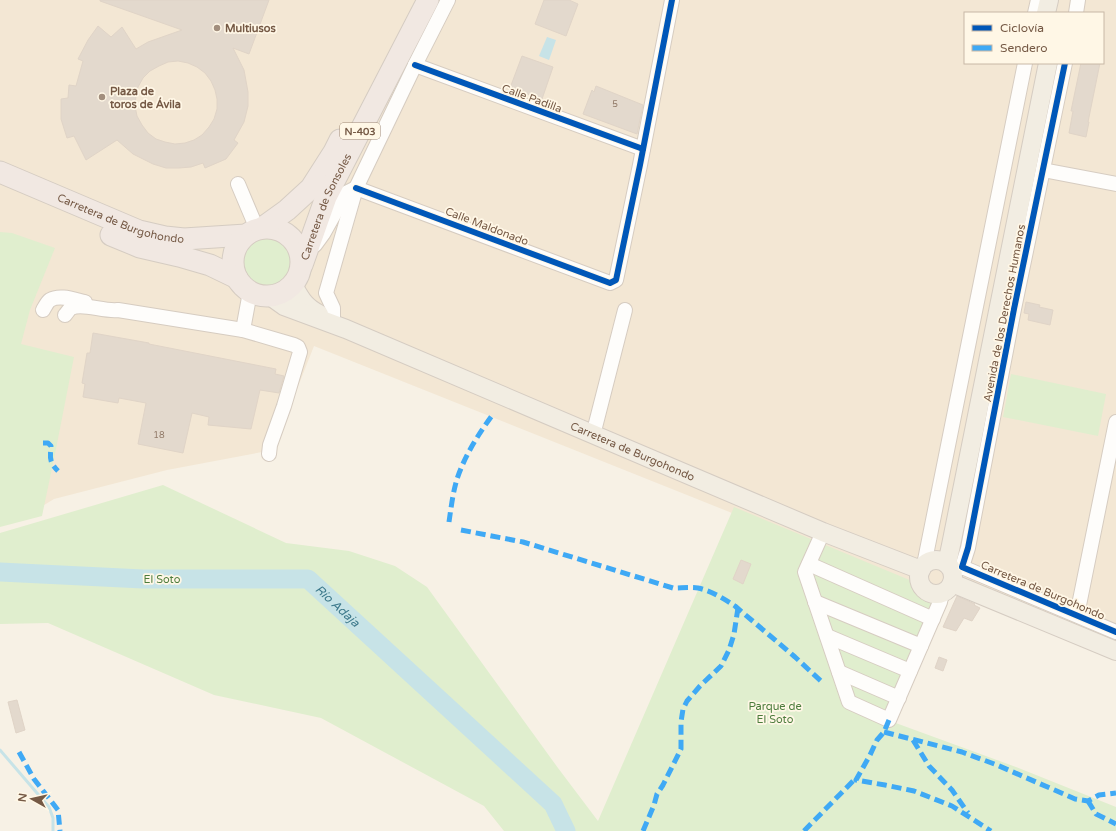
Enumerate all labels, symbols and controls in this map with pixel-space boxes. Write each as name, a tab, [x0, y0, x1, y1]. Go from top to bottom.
legend	[964, 12, 1104, 64]
text: Ciclovía	[1000, 21, 1044, 35]
place label: Multiusos	[225, 22, 277, 35]
marker: Multiusos	[212, 23, 222, 33]
text: Sendero	[1000, 41, 1048, 55]
street label: Calle Padilla	[500, 82, 564, 115]
place label: Plaza de toros de Ávila	[109, 85, 181, 111]
marker: Plaza de toros de Ávila	[97, 92, 107, 102]
house number: 5	[612, 99, 618, 110]
road number: N-403	[340, 123, 380, 139]
street label: Carretera de Sonsoles	[298, 151, 354, 262]
street label: Carretera de Burgohondo	[55, 191, 185, 246]
street label: Calle Maldonado	[443, 205, 531, 248]
street label: Avenida de los Derechos Humanos	[981, 223, 1028, 403]
street label: Carretera de Burgohondo	[568, 419, 697, 484]
house number: 18	[153, 430, 165, 441]
street label: Carretera de Burgohondo	[979, 558, 1107, 623]
park label: El Soto	[144, 573, 181, 586]
water label: Río Adaja	[312, 582, 362, 630]
park label: Parque de El Soto	[748, 700, 802, 726]
north arrow	[12, 779, 52, 819]
text: N	[16, 792, 30, 803]

